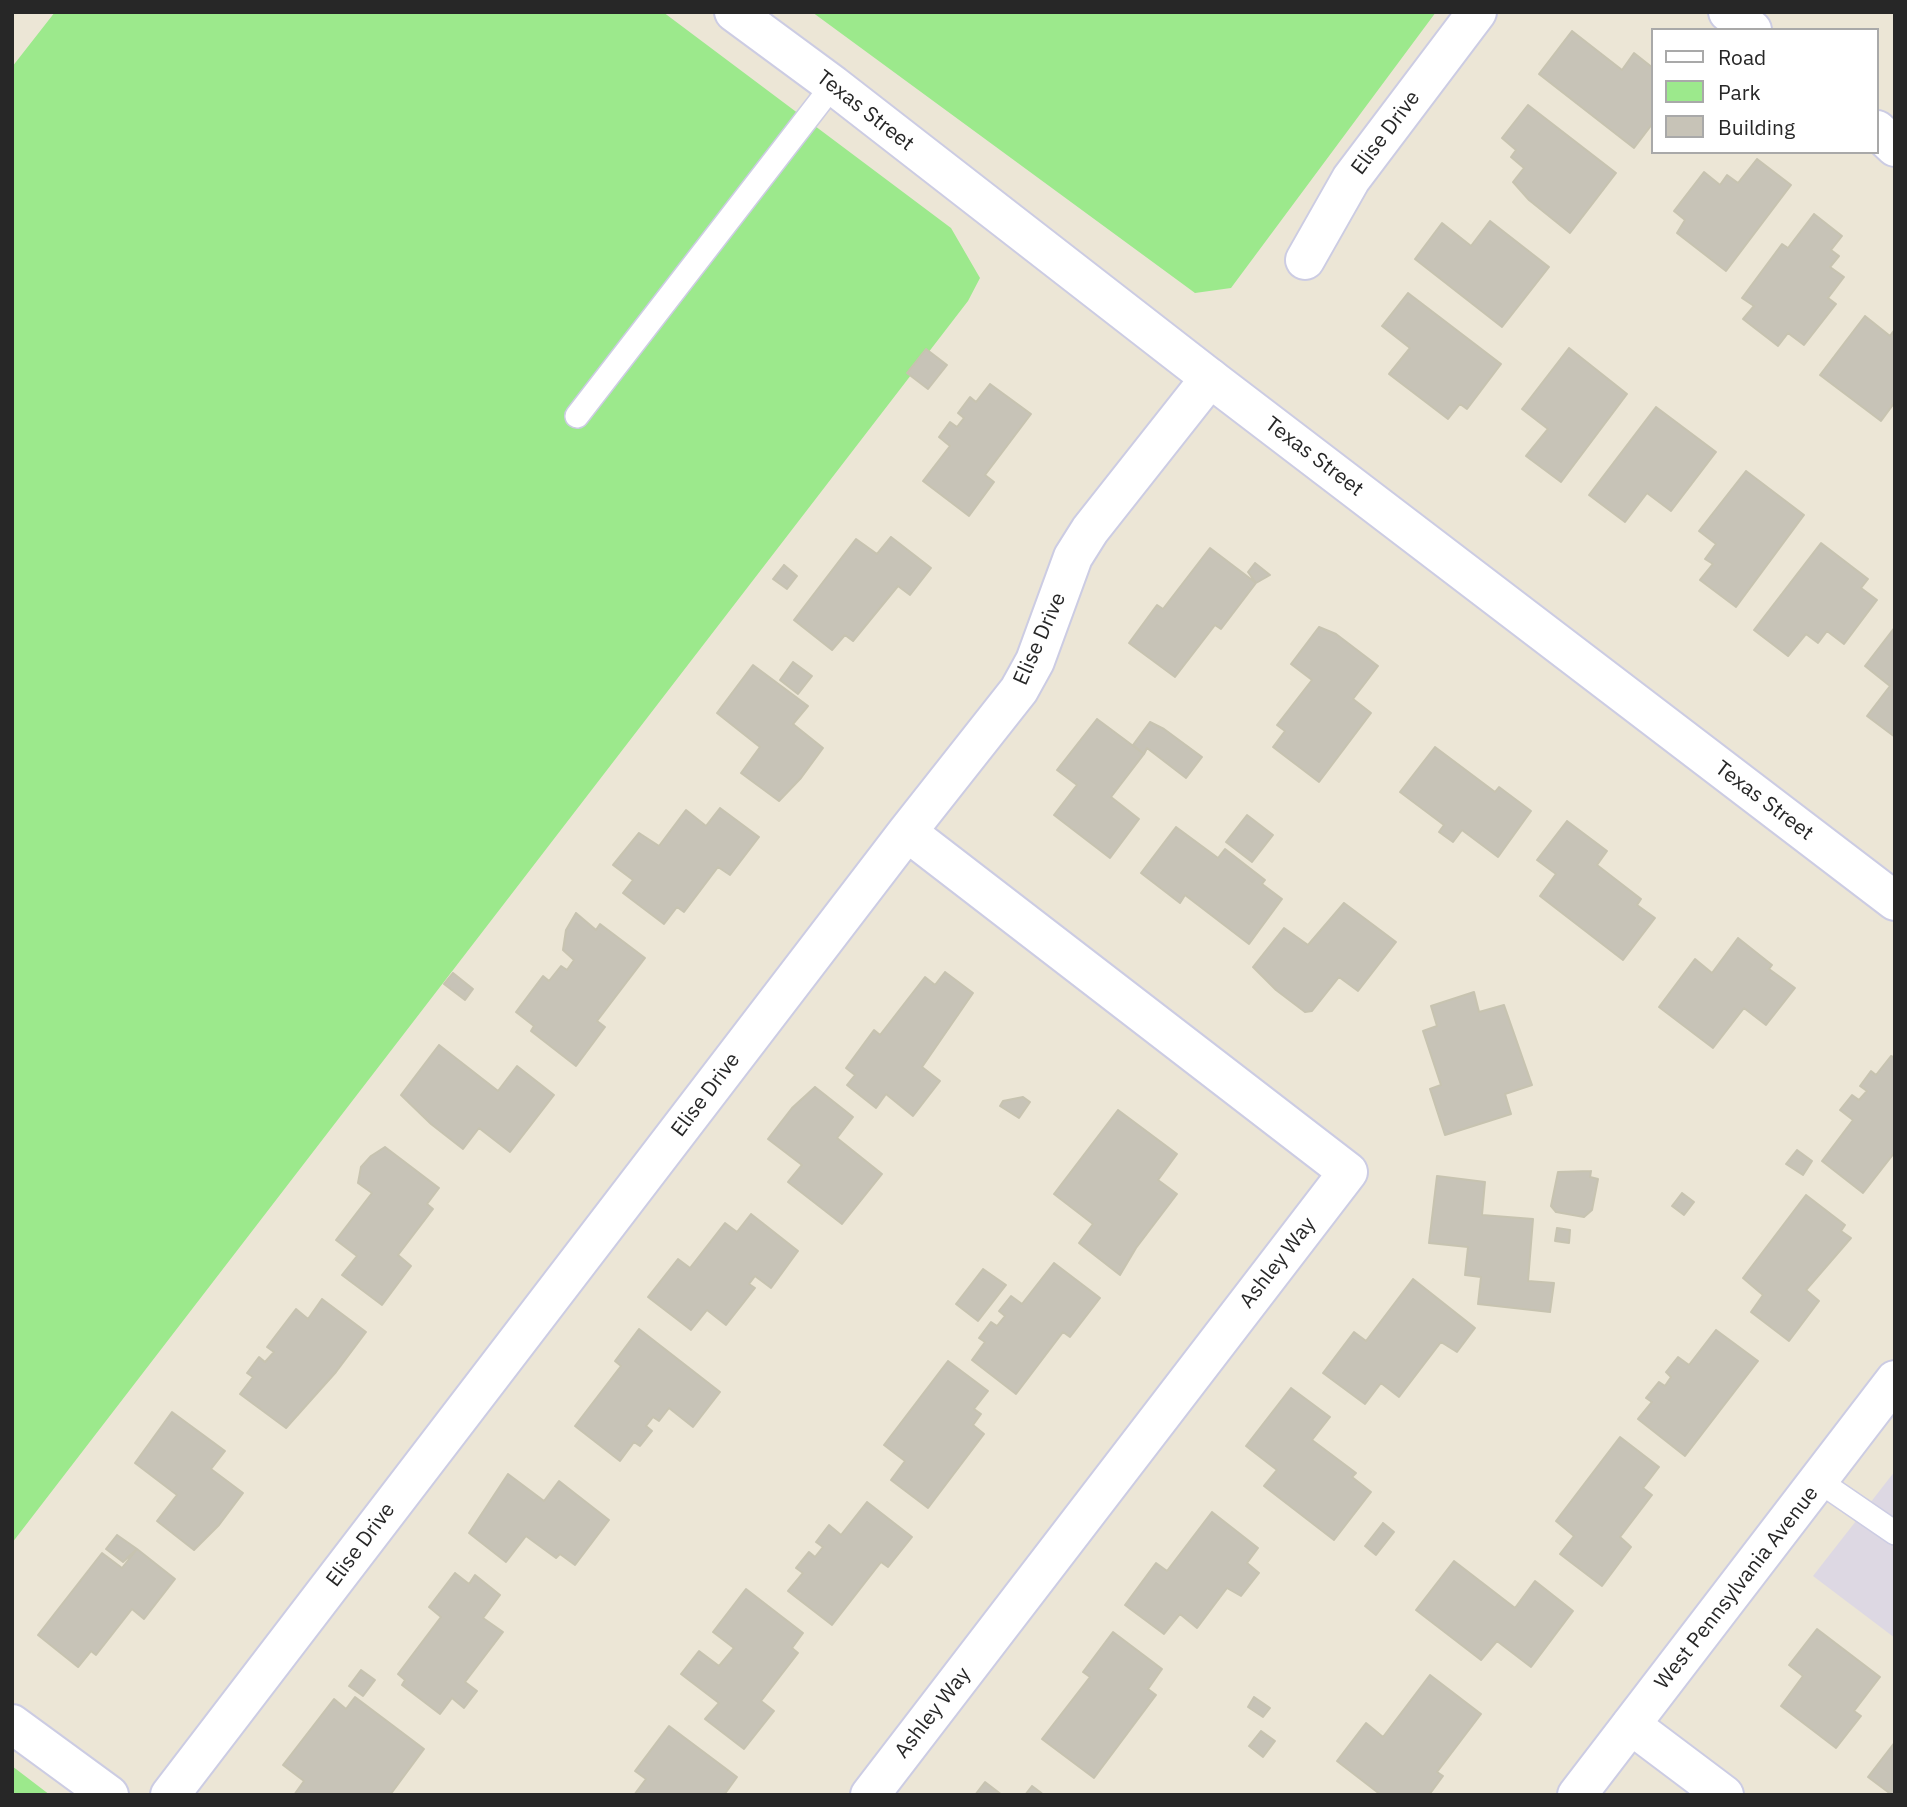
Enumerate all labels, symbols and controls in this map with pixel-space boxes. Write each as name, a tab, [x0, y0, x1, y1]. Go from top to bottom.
legend	[1652, 28, 1879, 154]
text: Road	[1718, 43, 1766, 71]
street label: Texas Street	[811, 65, 919, 157]
text: Park	[1718, 78, 1761, 106]
street label: Elise Drive	[1346, 86, 1426, 180]
text: Building	[1718, 113, 1795, 141]
street label: Texas Street	[1260, 412, 1368, 502]
street label: Elise Drive	[1008, 589, 1072, 689]
street label: Texas Street	[1710, 756, 1818, 846]
street label: Elise Drive	[666, 1048, 746, 1142]
street label: Ashley Way	[1235, 1213, 1321, 1313]
street label: West Pennsylvania Avenue	[1650, 1481, 1824, 1695]
street label: Elise Drive	[321, 1498, 401, 1592]
street label: Ashley Way	[890, 1663, 976, 1763]

